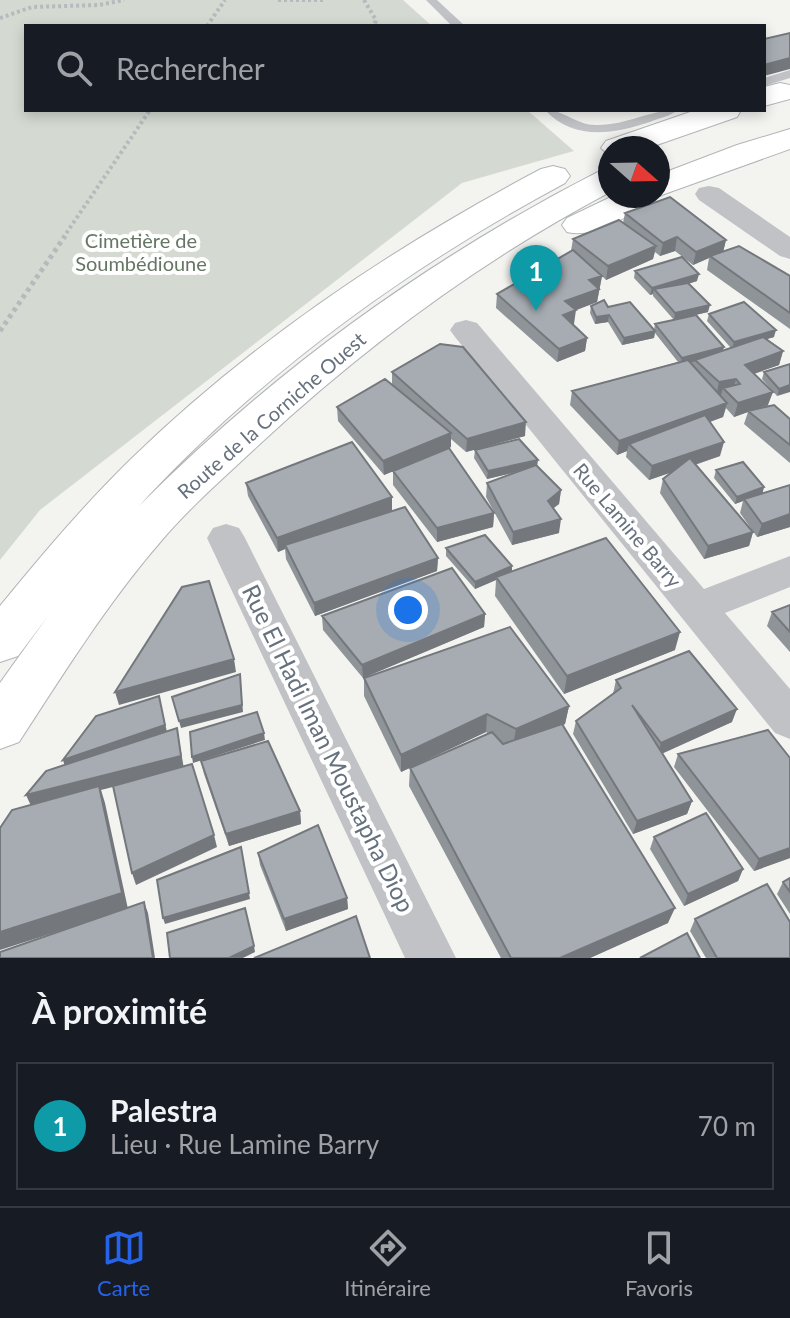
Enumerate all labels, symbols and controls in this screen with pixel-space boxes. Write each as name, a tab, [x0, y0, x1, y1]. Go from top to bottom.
search box	[24, 24, 766, 112]
icon: search	[52, 46, 96, 90]
text: Rechercher	[116, 50, 265, 86]
north arrow	[598, 136, 670, 208]
park label: Cimetière de Soumbédioune	[75, 228, 207, 275]
pin: 1	[510, 245, 562, 311]
street label: Route de la Corniche Ouest	[172, 327, 370, 503]
street label: Rue Lamine Barry	[569, 458, 687, 593]
street label: Rue El Hadi Iman Moustapha Diop	[237, 579, 421, 917]
your location	[388, 590, 428, 630]
text: À proximité	[32, 990, 207, 1031]
text: Palestra	[110, 1092, 217, 1128]
text: 1	[52, 1110, 68, 1142]
text: 70 m	[698, 1110, 756, 1142]
text: Lieu · Rue Lamine Barry	[110, 1128, 379, 1160]
tab: Carte	[97, 1226, 150, 1301]
tab: Itinéraire	[344, 1226, 431, 1301]
tab: Favoris	[625, 1226, 693, 1301]

